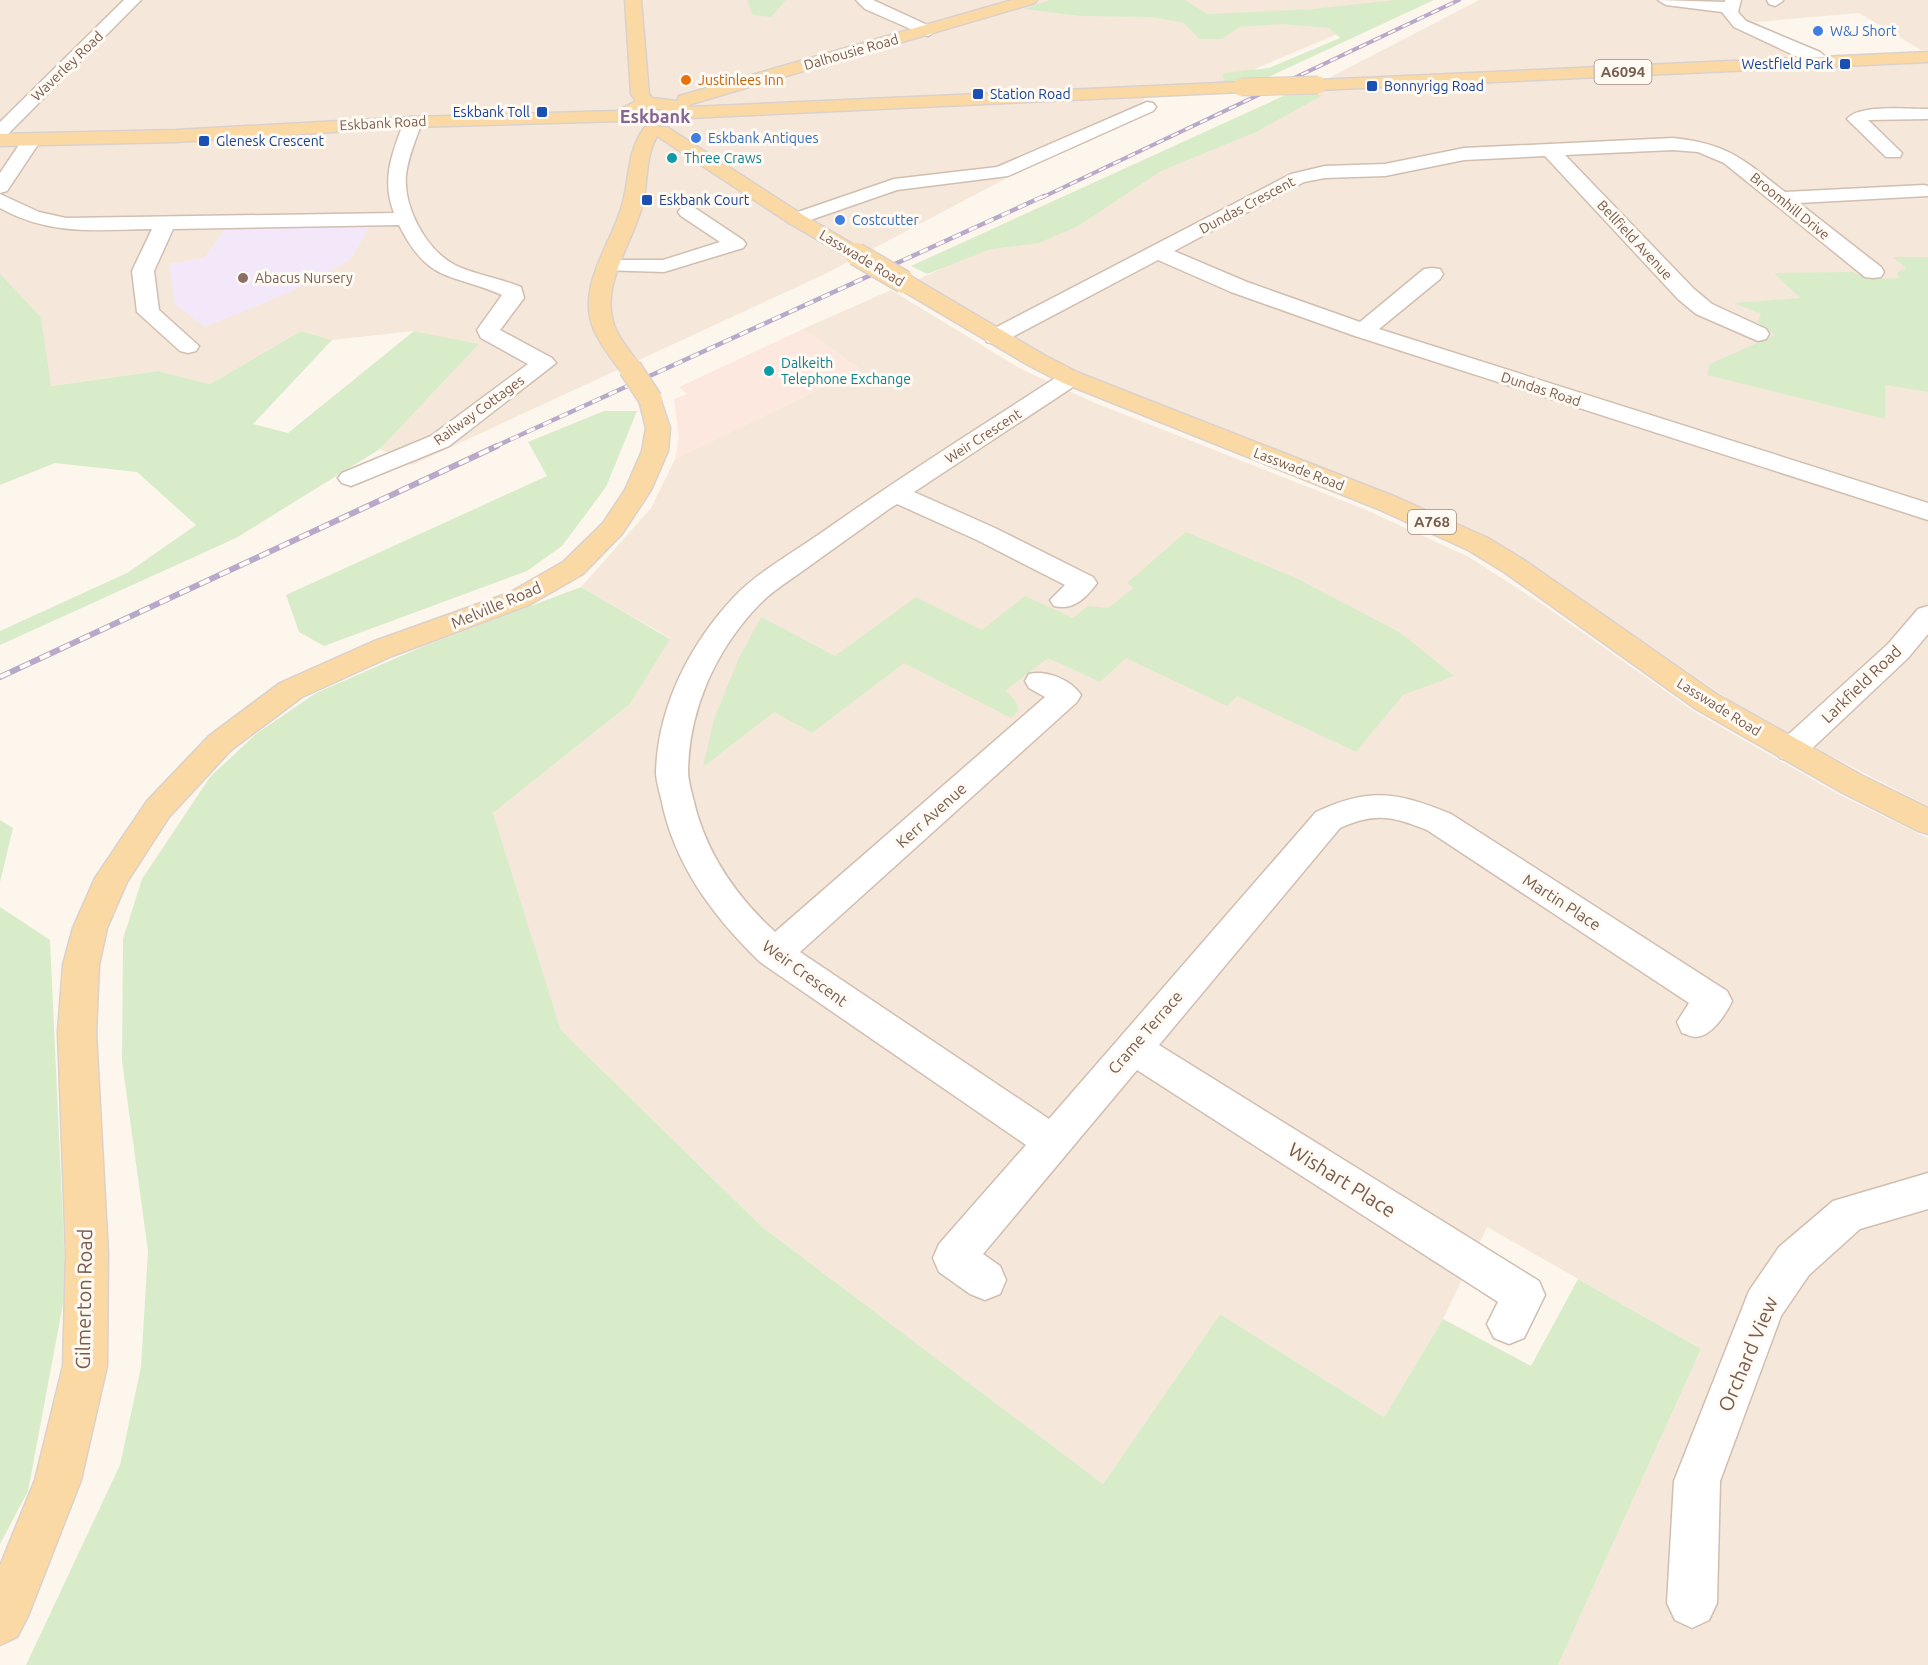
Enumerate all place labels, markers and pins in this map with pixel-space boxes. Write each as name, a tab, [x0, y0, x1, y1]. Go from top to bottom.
place label: W&J Short	[1830, 23, 1897, 39]
marker: W&J Short	[1811, 24, 1825, 38]
place label: Westfield Park	[1742, 56, 1833, 72]
marker: Westfield Park	[1838, 57, 1852, 71]
place label: Justinlees Inn	[698, 72, 784, 88]
marker: Justinlees Inn	[679, 73, 693, 87]
place label: Bonnyrigg Road	[1384, 78, 1484, 94]
marker: Bonnyrigg Road	[1365, 79, 1379, 93]
place label: Station Road	[990, 86, 1071, 102]
marker: Station Road	[971, 87, 985, 101]
place label: Eskbank Toll	[453, 104, 530, 120]
marker: Eskbank Toll	[535, 105, 549, 119]
place label: Eskbank Antiques	[708, 130, 819, 146]
marker: Eskbank Antiques	[689, 131, 703, 145]
place label: Glenesk Crescent	[216, 133, 325, 149]
marker: Glenesk Crescent	[197, 134, 211, 148]
place label: Three Craws	[684, 150, 762, 166]
marker: Three Craws	[665, 151, 679, 165]
place label: Eskbank Court	[659, 192, 750, 208]
marker: Eskbank Court	[640, 193, 654, 207]
place label: Costcutter	[852, 212, 920, 228]
marker: Costcutter	[833, 213, 847, 227]
place label: Abacus Nursery	[255, 270, 353, 286]
marker: Abacus Nursery	[236, 271, 250, 285]
place label: Dalkeith Telephone Exchange	[781, 355, 911, 387]
marker: Dalkeith Telephone Exchange	[762, 364, 776, 378]

